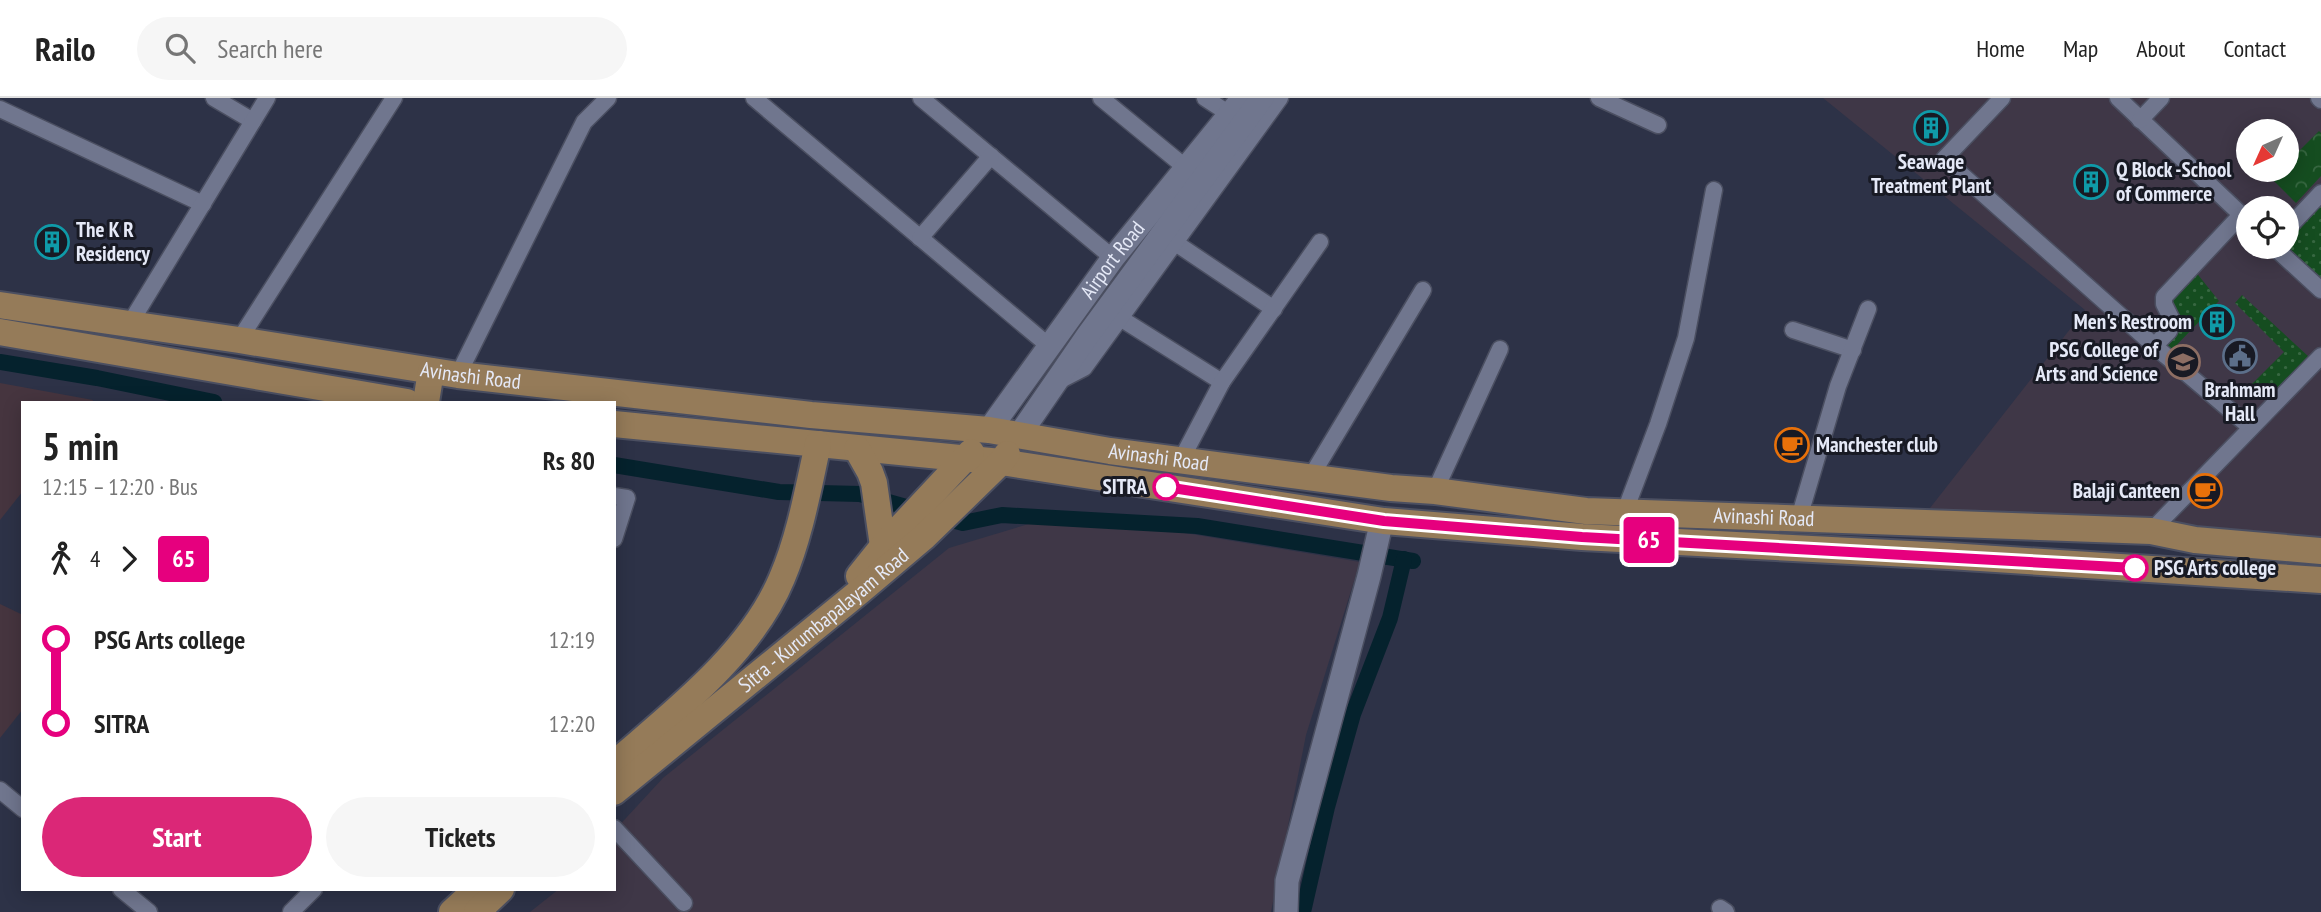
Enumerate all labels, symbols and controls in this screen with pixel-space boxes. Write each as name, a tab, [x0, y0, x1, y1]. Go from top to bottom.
search box	[137, 17, 627, 80]
text: Railo	[35, 27, 95, 70]
icon: search	[161, 29, 199, 67]
text: Search here	[217, 32, 323, 65]
text: Home	[1976, 33, 2025, 64]
text: Map	[2063, 33, 2098, 64]
text: About	[2136, 33, 2185, 64]
text: Contact	[2223, 33, 2286, 64]
building icon: Seawage Treatment Plant	[1912, 109, 1950, 147]
north arrow	[2236, 119, 2300, 182]
map controls	[2236, 119, 2299, 259]
place label: Seawage Treatment Plant	[1871, 148, 1991, 199]
place label: Q Block -School of Commerce	[2116, 156, 2232, 207]
building icon: Q Block -School of Commerce	[2072, 163, 2110, 201]
button: locate	[2236, 196, 2299, 259]
place label: The K R Residency	[76, 216, 151, 267]
street label: Airport Road	[1074, 216, 1150, 304]
building icon: The K R Residency	[33, 223, 71, 261]
building icon: Men's Restroom	[2198, 303, 2236, 341]
place label: Men's Restroom	[2074, 308, 2192, 335]
place label: PSG College of Arts and Science	[2035, 336, 2159, 387]
public building icon: Brahmam Hall	[2221, 337, 2259, 375]
school or university icon: PSG College of Arts and Science	[2164, 343, 2202, 381]
street label: Avinashi Road	[419, 355, 522, 395]
place label: Brahmam Hall	[2204, 376, 2276, 427]
text: 5 min	[42, 421, 119, 470]
cafe icon: Manchester club	[1773, 426, 1811, 464]
place label: Manchester club	[1816, 431, 1938, 458]
street label: Avinashi Road	[1107, 437, 1210, 477]
text: Rs 80	[543, 444, 595, 477]
text: 12:15 – 12:20 · Bus	[42, 472, 198, 501]
cafe icon: Balaji Canteen	[2186, 472, 2224, 510]
place label: SITRA	[1102, 473, 1147, 500]
marker: SITRA	[1153, 474, 1179, 500]
place label: Balaji Canteen	[2073, 477, 2180, 504]
street label: Avinashi Road	[1713, 502, 1815, 532]
line badge: 65	[1618, 517, 1680, 563]
text: 65	[1638, 524, 1660, 555]
icon: walk	[42, 540, 80, 578]
icon: forward	[110, 540, 148, 578]
street label: Sitra - Kurumbapalayam Road	[732, 542, 914, 698]
text: 65	[172, 543, 195, 574]
text: 4	[90, 544, 100, 573]
place label: PSG Arts college	[2154, 554, 2276, 581]
marker: PSG Arts college	[2122, 555, 2148, 581]
text: PSG Arts college	[94, 623, 245, 656]
text: 12:19	[549, 625, 595, 654]
text: SITRA	[94, 707, 149, 740]
text: 12:20	[549, 709, 595, 738]
button: Start	[42, 797, 312, 877]
button: Tickets	[326, 797, 595, 877]

